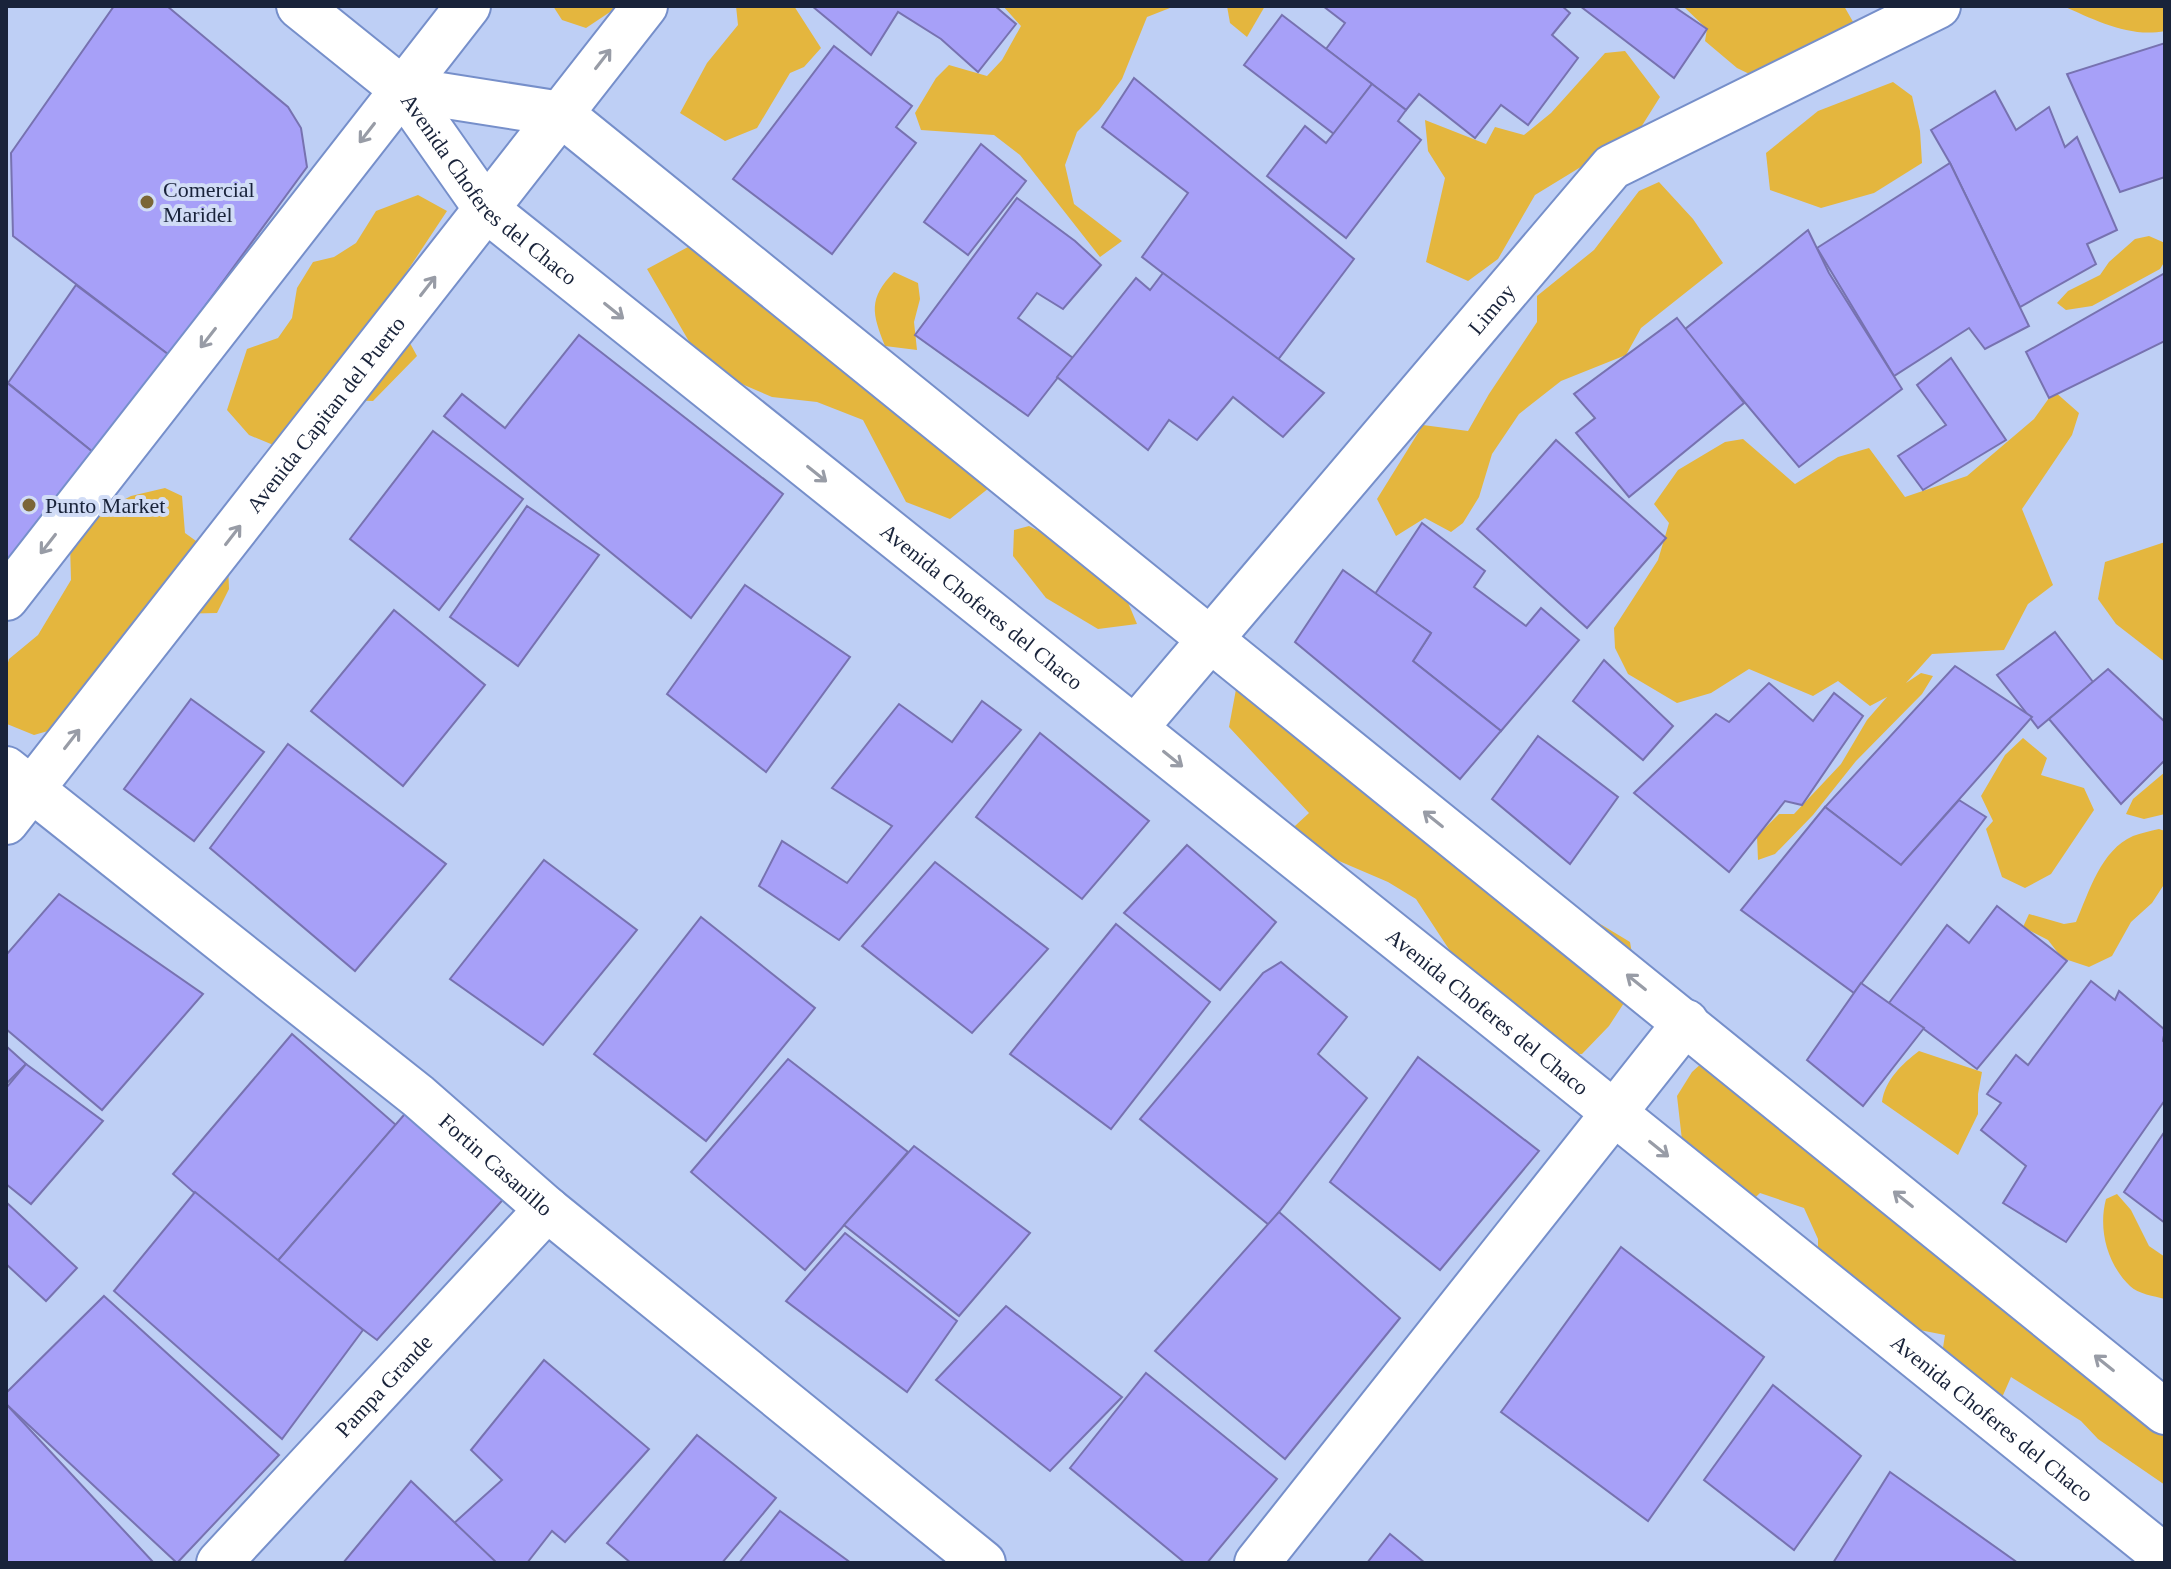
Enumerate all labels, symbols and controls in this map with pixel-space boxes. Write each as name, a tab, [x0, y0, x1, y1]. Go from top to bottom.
one-way arrow	[595, 49, 612, 71]
street label: Avenida Choferes del Chaco	[396, 89, 582, 290]
one-way arrow	[359, 122, 376, 143]
place label: Comercial Maridel	[163, 177, 255, 227]
marker: Comercial Maridel	[138, 193, 156, 211]
one-way arrow	[419, 276, 436, 297]
street label: Limoy	[1463, 279, 1520, 340]
one-way arrow	[603, 302, 624, 320]
street label: Avenida Capitan del Puerto	[241, 311, 410, 518]
one-way arrow	[199, 327, 216, 348]
one-way arrow	[806, 465, 827, 482]
place label: Punto Market	[45, 493, 165, 518]
marker: Punto Market	[20, 496, 38, 514]
street label: Avenida Choferes del Chaco	[876, 518, 1088, 695]
one-way arrow	[224, 525, 241, 546]
one-way arrow	[40, 533, 57, 554]
one-way arrow	[64, 729, 81, 750]
one-way arrow	[1162, 750, 1183, 767]
one-way arrow	[1423, 810, 1444, 828]
street label: Avenida Choferes del Chaco	[1381, 923, 1594, 1100]
one-way arrow	[1626, 973, 1646, 991]
street label: Fortin Casanillo	[434, 1109, 558, 1221]
one-way arrow	[1648, 1141, 1669, 1158]
one-way arrow	[1893, 1190, 1914, 1208]
street label: Avenida Choferes del Chaco	[1886, 1329, 2098, 1507]
street label: Pampa Grande	[330, 1330, 437, 1442]
one-way arrow	[2095, 1354, 2115, 1372]

